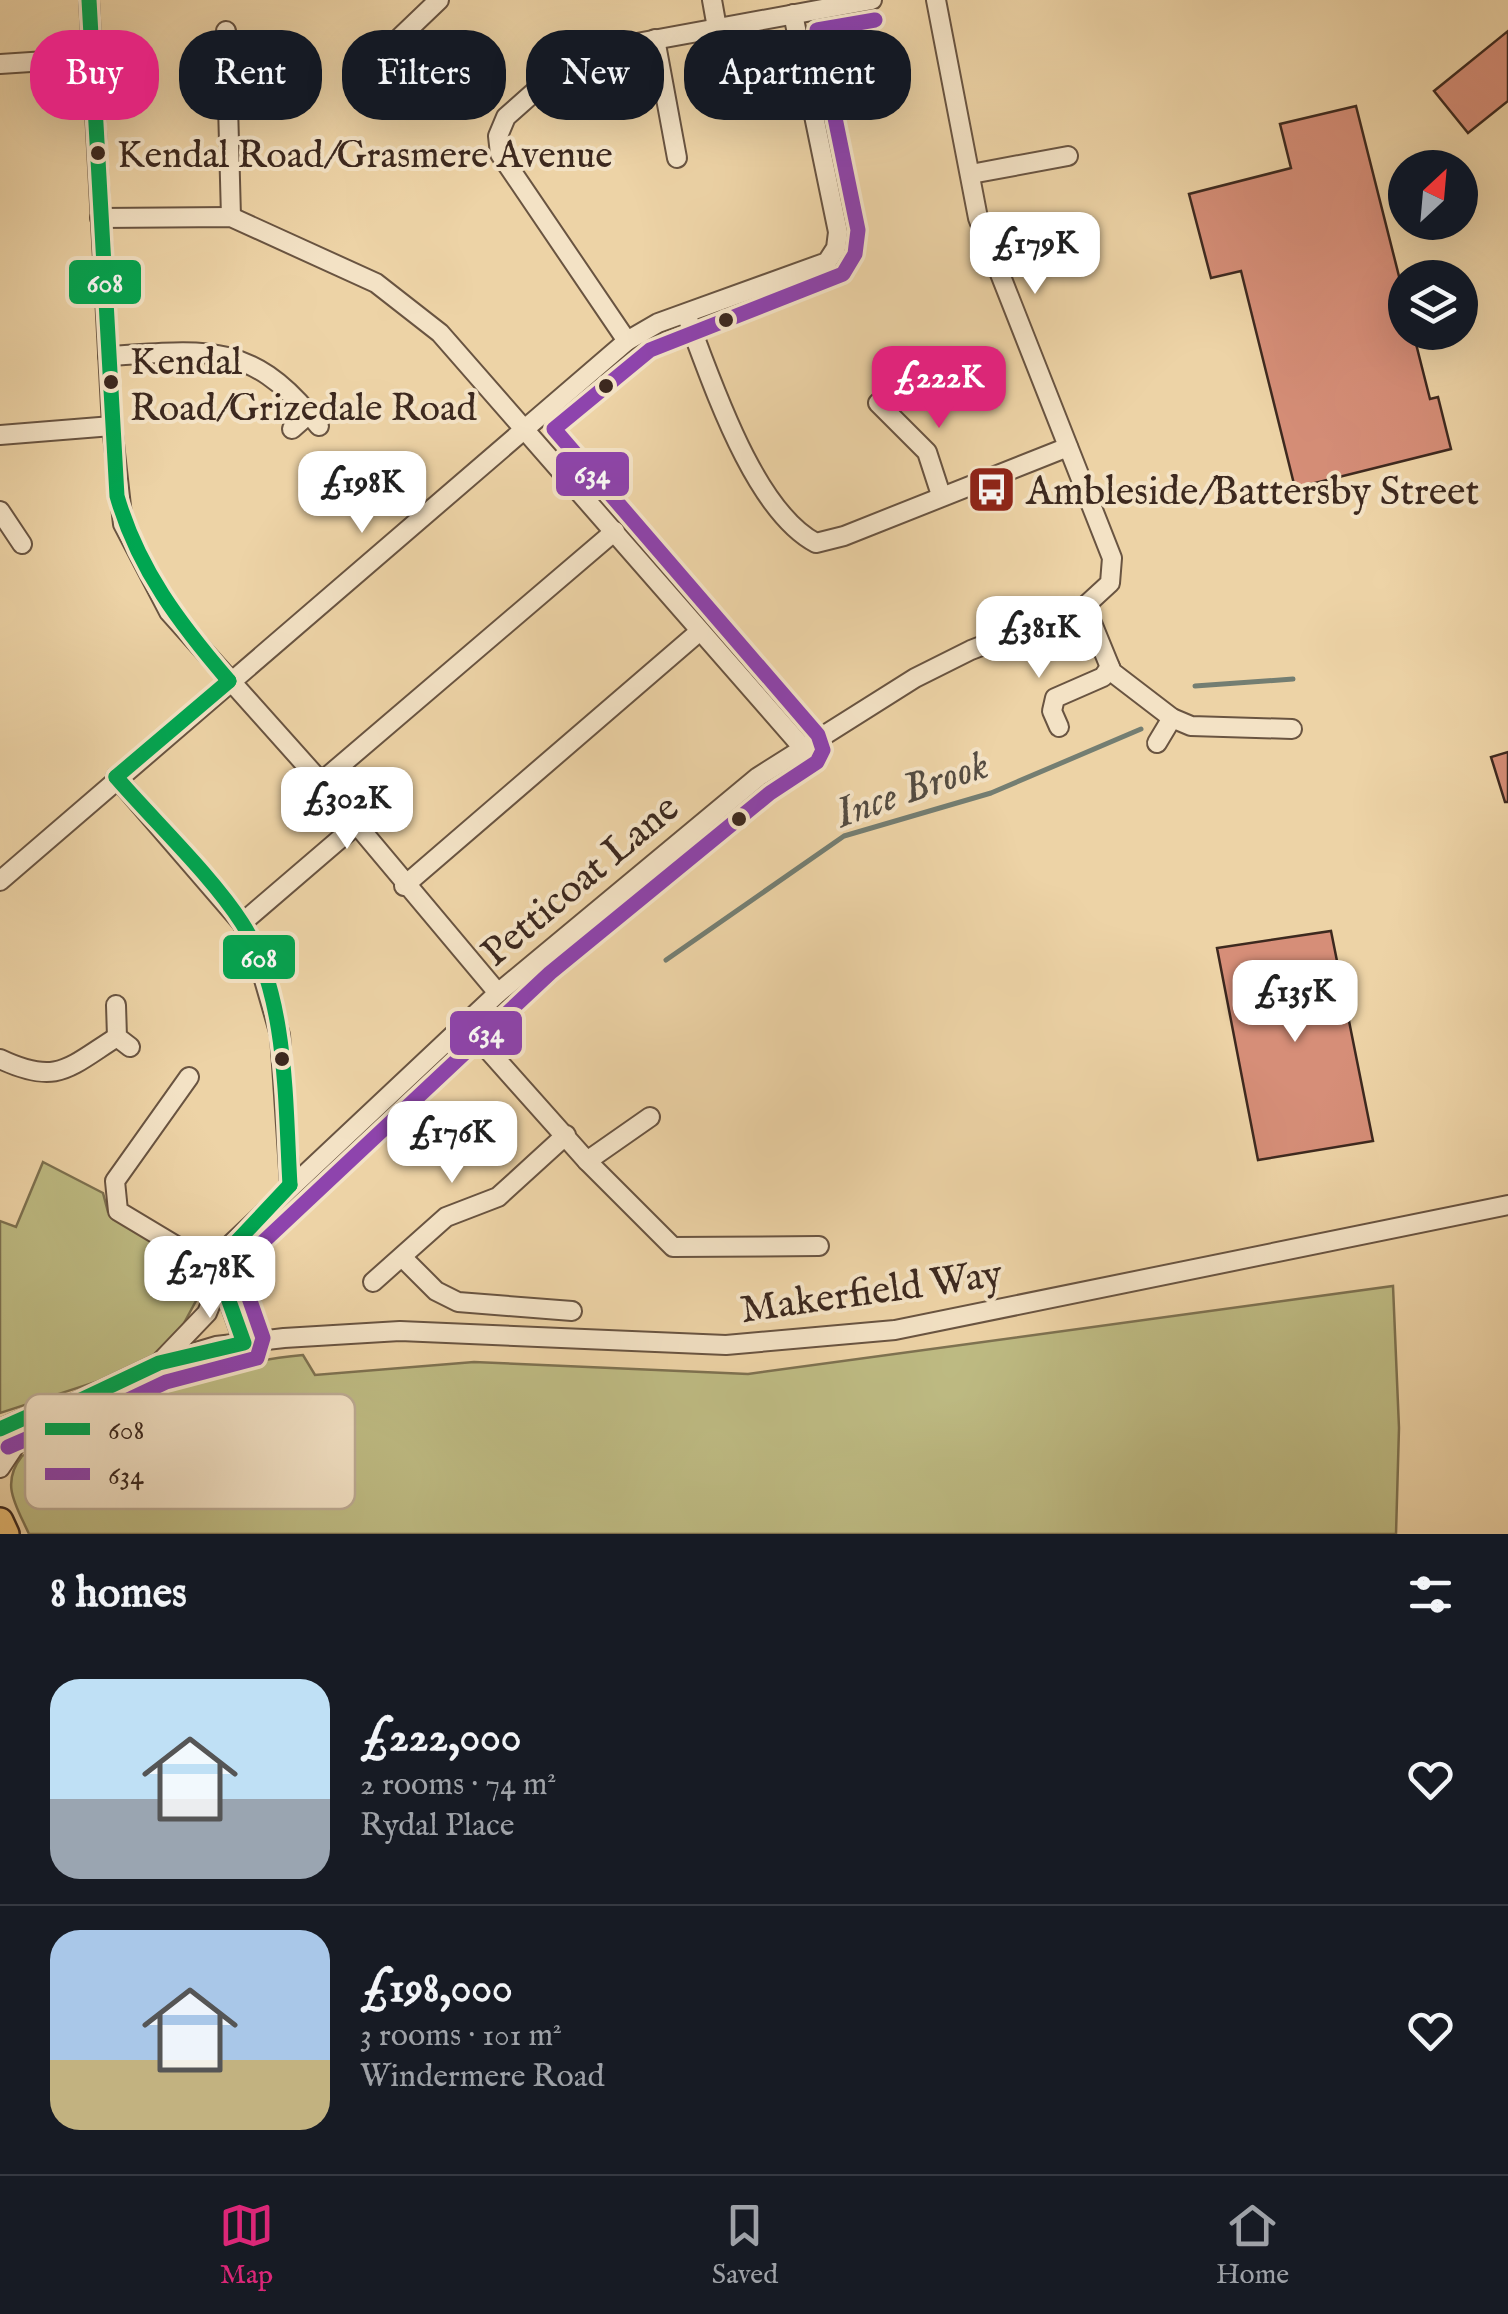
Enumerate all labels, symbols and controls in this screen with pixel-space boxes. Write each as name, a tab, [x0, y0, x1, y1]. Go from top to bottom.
chip: Buy	[30, 30, 159, 120]
chip: Rent	[179, 30, 322, 120]
chip: Filters	[342, 30, 506, 120]
chip: New	[526, 30, 664, 120]
chip: Apartment	[684, 30, 911, 120]
place label: Kendal Road/Grasmere Avenue	[117, 133, 613, 181]
marker: Kendal Road/Grasmere Avenue	[88, 143, 108, 163]
north arrow	[1388, 150, 1478, 240]
map controls	[1388, 150, 1478, 350]
pin: £179K	[965, 212, 1105, 297]
text: £179K	[992, 224, 1078, 265]
line badge: 608	[67, 258, 143, 306]
button: layers	[1388, 260, 1478, 350]
text: 608	[87, 267, 123, 302]
unlabelled marker	[716, 310, 736, 330]
place label: Kendal Road/Grizedale Road	[130, 340, 477, 434]
pin: £222K	[869, 346, 1009, 431]
text: £222K	[894, 358, 984, 399]
marker: Kendal Road/Grizedale Road	[101, 372, 121, 392]
unlabelled marker	[596, 376, 616, 396]
line badge: 634	[554, 450, 631, 498]
pin: £198K	[292, 451, 432, 536]
text: 634	[574, 458, 610, 493]
text: £198K	[320, 463, 404, 504]
bus stop icon: Ambleside/Battersby Street	[965, 464, 1017, 516]
place label: Ambleside/Battersby Street	[1025, 468, 1479, 519]
pin: £381K	[969, 596, 1109, 681]
text: £381K	[998, 608, 1080, 649]
water label: Ince Brook	[827, 739, 996, 842]
pin: £302K	[277, 767, 417, 852]
text: £302K	[303, 779, 391, 820]
street label: Petticoat Lane	[472, 784, 691, 979]
unlabelled marker	[729, 809, 749, 829]
line badge: 608	[221, 933, 297, 981]
text: 608	[241, 942, 277, 977]
pin: £135K	[1225, 960, 1365, 1045]
text: £135K	[1255, 972, 1335, 1013]
line badge: 634	[448, 1009, 524, 1057]
text: 634	[468, 1017, 504, 1052]
unlabelled marker	[272, 1049, 292, 1069]
pin: £176K	[382, 1101, 522, 1186]
text: £176K	[409, 1113, 495, 1154]
pin: £278K	[140, 1236, 280, 1321]
text: £278K	[166, 1248, 254, 1289]
street label: Makerfield Way	[737, 1250, 1006, 1337]
legend	[25, 1394, 355, 1509]
text: 608	[108, 1414, 145, 1449]
text: 634	[108, 1459, 144, 1494]
icon: filters	[1403, 1567, 1458, 1622]
text: 8 homes	[50, 1568, 187, 1621]
text: £222,000	[360, 1712, 521, 1765]
icon: home	[130, 1719, 250, 1839]
icon: heart	[1403, 1752, 1458, 1807]
text: 2 rooms · 74 m²	[360, 1765, 556, 1806]
text: Rydal Place	[360, 1806, 514, 1847]
text: £198,000	[360, 1963, 513, 2016]
icon: home	[130, 1970, 250, 2090]
icon: heart	[1403, 2003, 1458, 2058]
text: 3 rooms · 101 m²	[360, 2016, 562, 2057]
text: Windermere Road	[360, 2057, 605, 2098]
tab: Map	[219, 2198, 274, 2293]
tab: Saved	[712, 2198, 778, 2293]
tab: Home	[1216, 2198, 1289, 2293]

